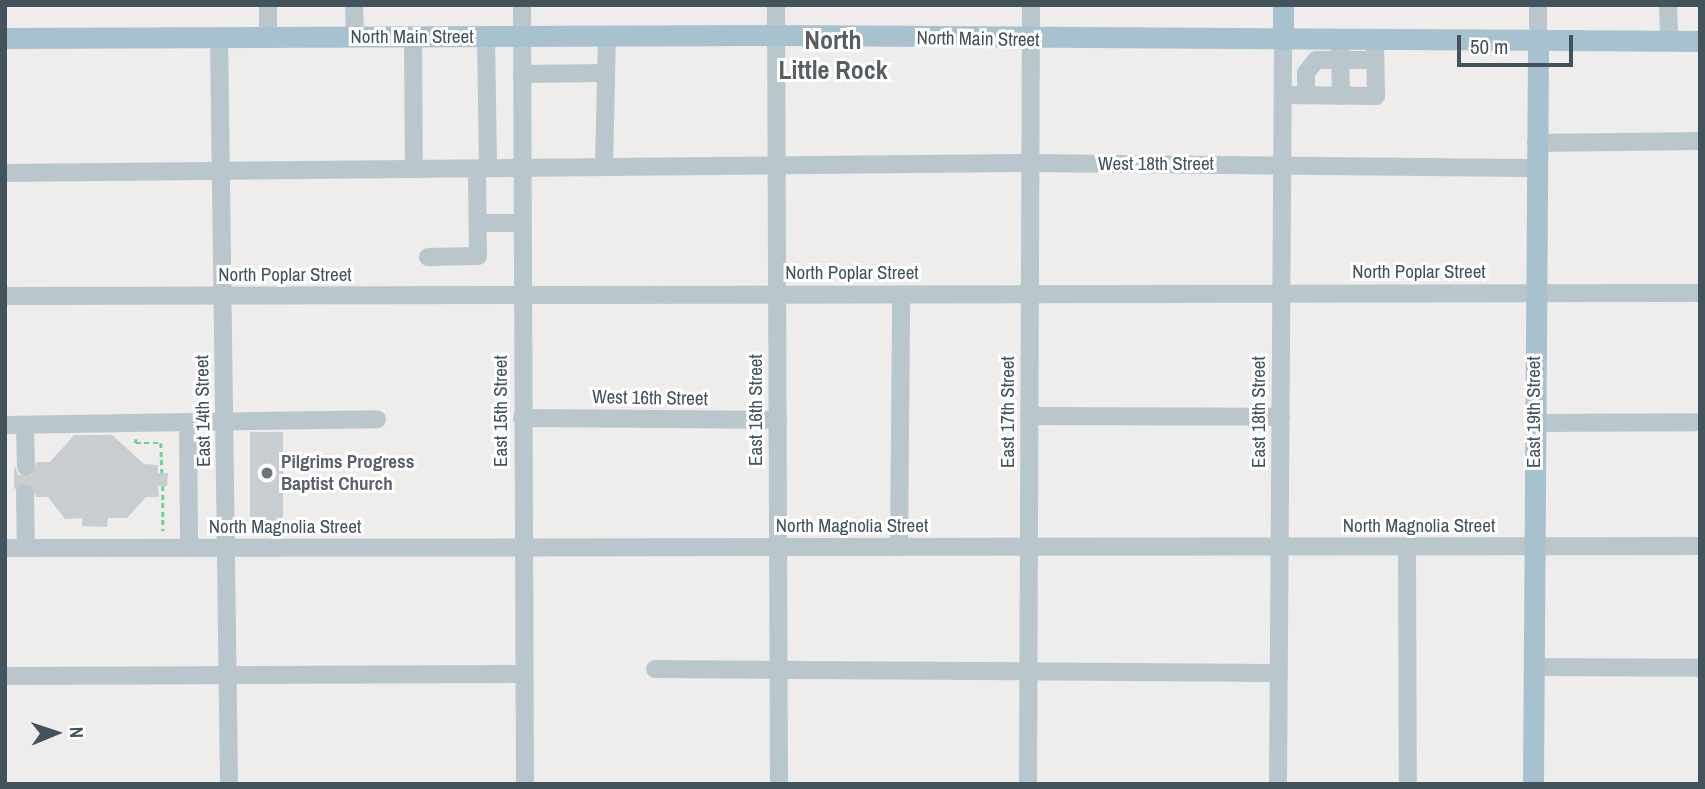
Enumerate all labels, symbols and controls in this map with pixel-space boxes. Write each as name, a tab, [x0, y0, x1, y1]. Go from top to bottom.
scale bar	[1460, 21, 1576, 65]
district label: North Little Rock	[779, 24, 887, 86]
street label: North Main Street	[351, 26, 473, 48]
street label: North Main Street	[916, 27, 1040, 51]
text: 50 m	[1470, 32, 1508, 61]
street label: West 18th Street	[1098, 153, 1214, 175]
street label: North Poplar Street	[1352, 261, 1486, 283]
street label: North Poplar Street	[785, 262, 919, 284]
street label: North Poplar Street	[218, 264, 352, 286]
street label: East 16th Street	[745, 354, 767, 466]
street label: East 14th Street	[191, 355, 215, 467]
street label: East 15th Street	[490, 355, 512, 467]
street label: East 17th Street	[997, 356, 1019, 468]
street label: East 18th Street	[1248, 356, 1270, 468]
street label: East 19th Street	[1523, 356, 1545, 468]
street label: West 16th Street	[592, 386, 708, 410]
place label: Pilgrims Progress Baptist Church	[281, 451, 414, 495]
marker: Pilgrims Progress Baptist Church	[259, 465, 275, 481]
street label: North Magnolia Street	[776, 515, 928, 537]
street label: North Magnolia Street	[1343, 515, 1495, 537]
street label: North Magnolia Street	[209, 516, 361, 538]
north arrow	[21, 698, 91, 768]
text: N	[64, 726, 90, 738]

